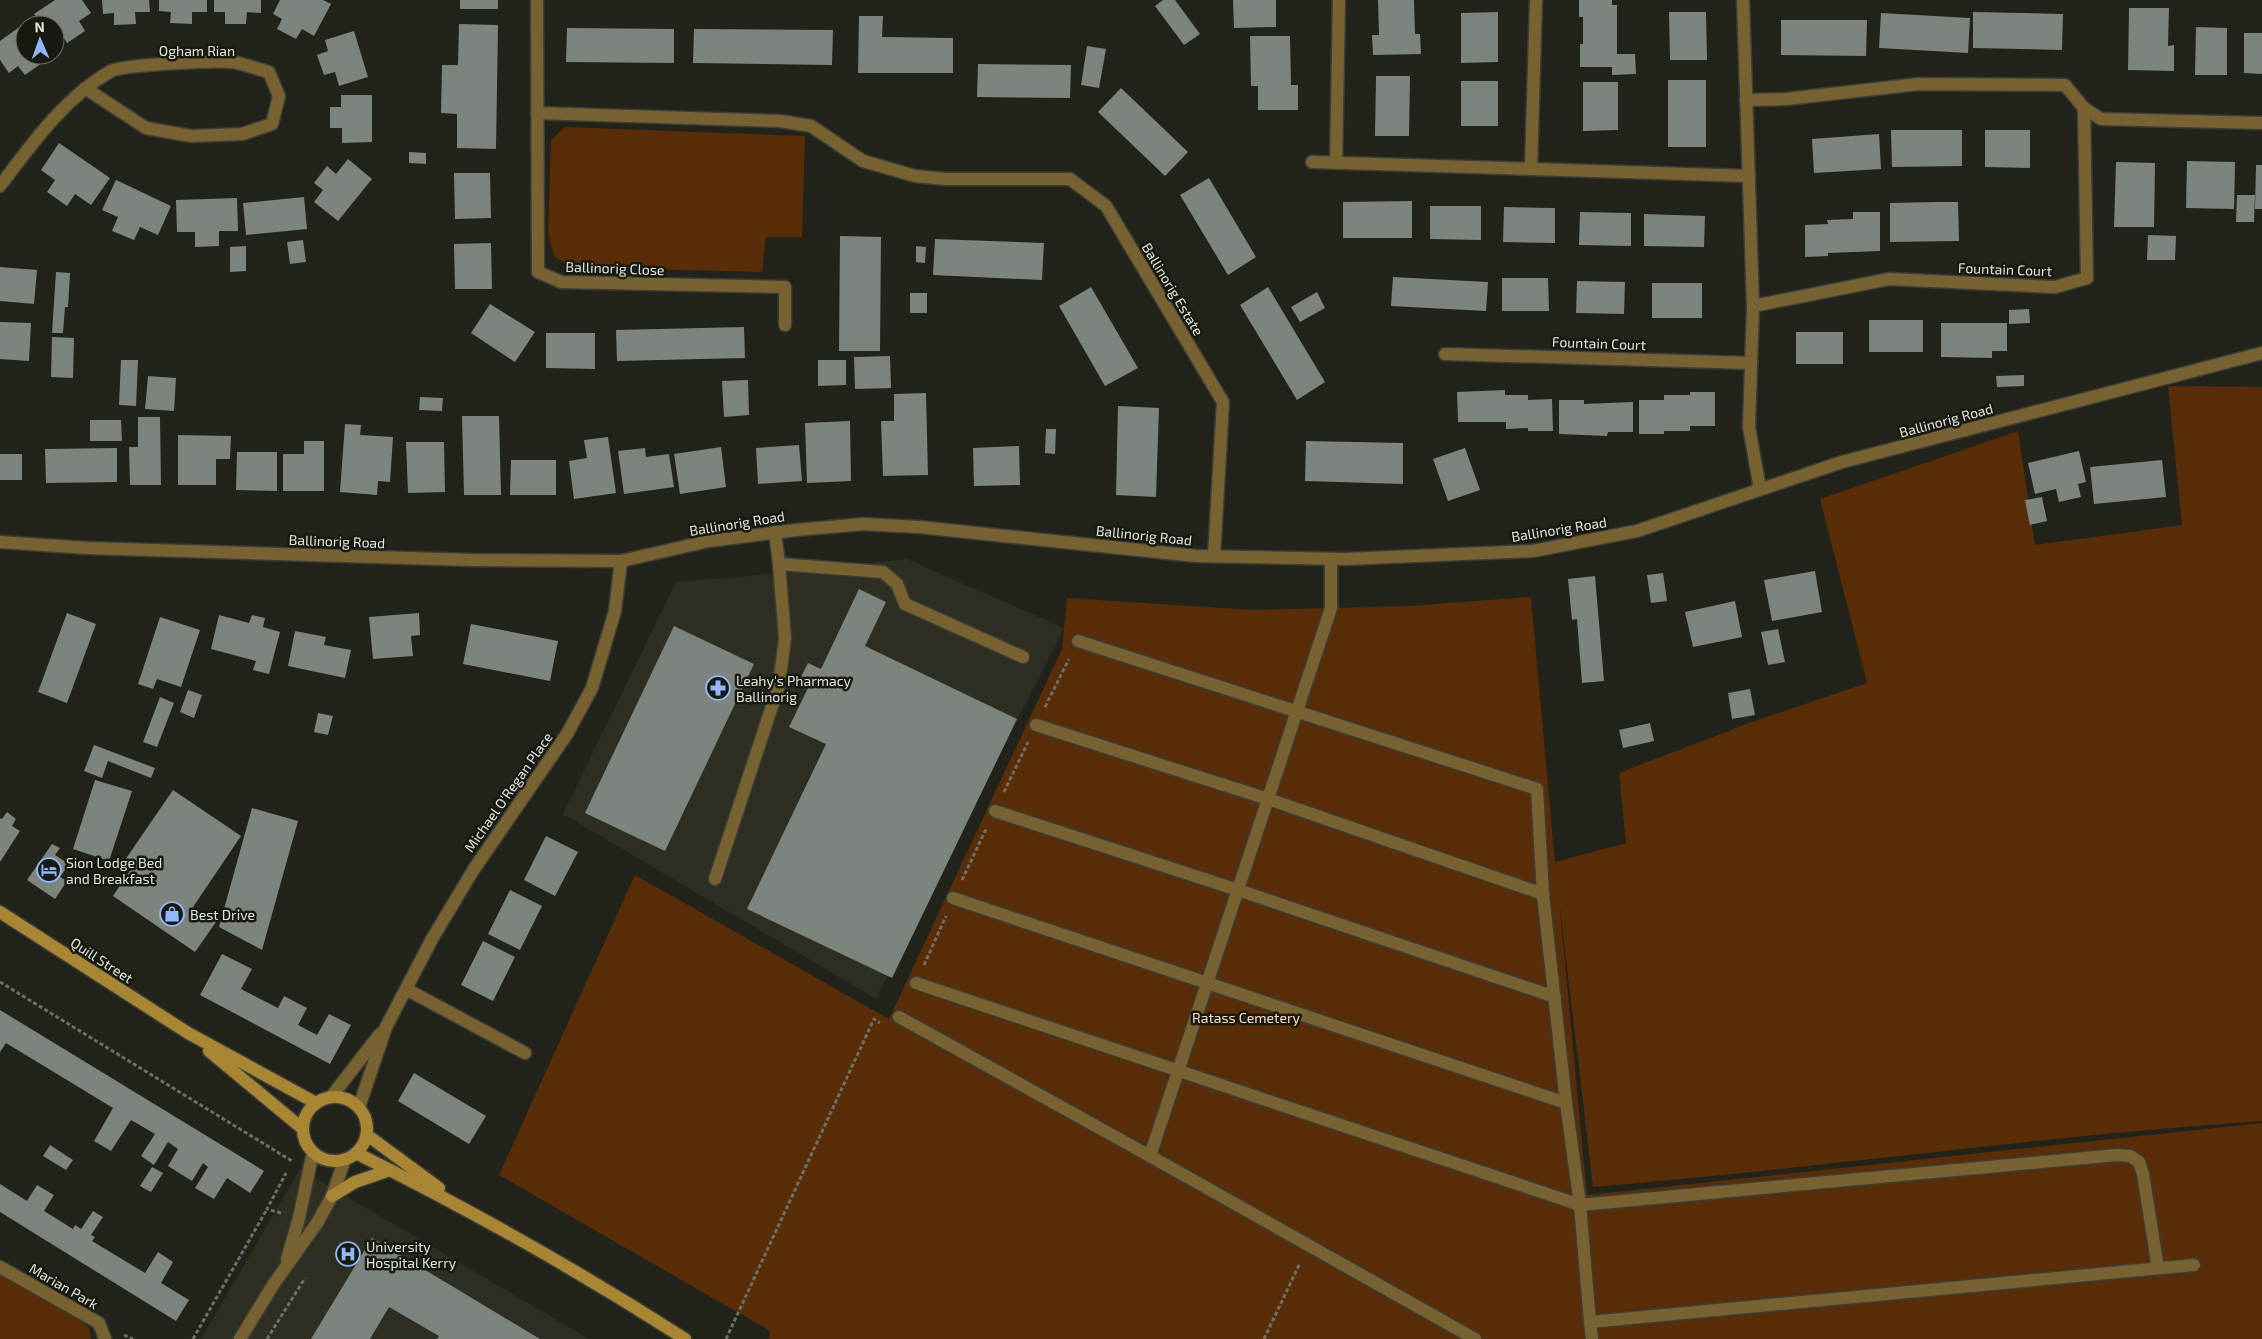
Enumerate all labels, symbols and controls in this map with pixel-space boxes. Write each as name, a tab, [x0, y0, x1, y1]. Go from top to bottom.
north arrow	[15, 15, 65, 65]
text: N	[34, 18, 45, 35]
street label: Ogham Rian	[159, 42, 235, 59]
street label: Ballinorig Estate	[1139, 240, 1207, 338]
street label: Ballinorig Close	[565, 258, 665, 278]
street label: Fountain Court	[1958, 259, 2052, 279]
street label: Fountain Court	[1552, 333, 1646, 353]
street label: Ballinorig Road	[1897, 399, 1995, 441]
street label: Ballinorig Road	[688, 507, 786, 539]
street label: Ballinorig Road	[1510, 513, 1608, 545]
street label: Ballinorig Road	[1095, 522, 1193, 548]
street label: Ballinorig Road	[288, 531, 386, 551]
place label: Leahy's Pharmacy Ballinorig	[736, 672, 852, 705]
pharmacy icon: Leahy's Pharmacy Ballinorig	[705, 675, 731, 701]
street label: Michael O'Regan Place	[460, 729, 556, 855]
place label: Sion Lodge Bed and Breakfast	[66, 854, 162, 887]
hotel icon: Sion Lodge Bed and Breakfast	[36, 857, 62, 883]
shop icon: Best Drive	[159, 901, 185, 927]
place label: Best Drive	[190, 906, 255, 923]
street label: Quill Street	[68, 934, 136, 986]
park label: Ratass Cemetery	[1192, 1009, 1301, 1026]
place label: University Hospital Kerry	[366, 1238, 457, 1271]
hospital icon: University Hospital Kerry	[335, 1241, 361, 1267]
street label: Marian Park	[27, 1259, 101, 1313]

